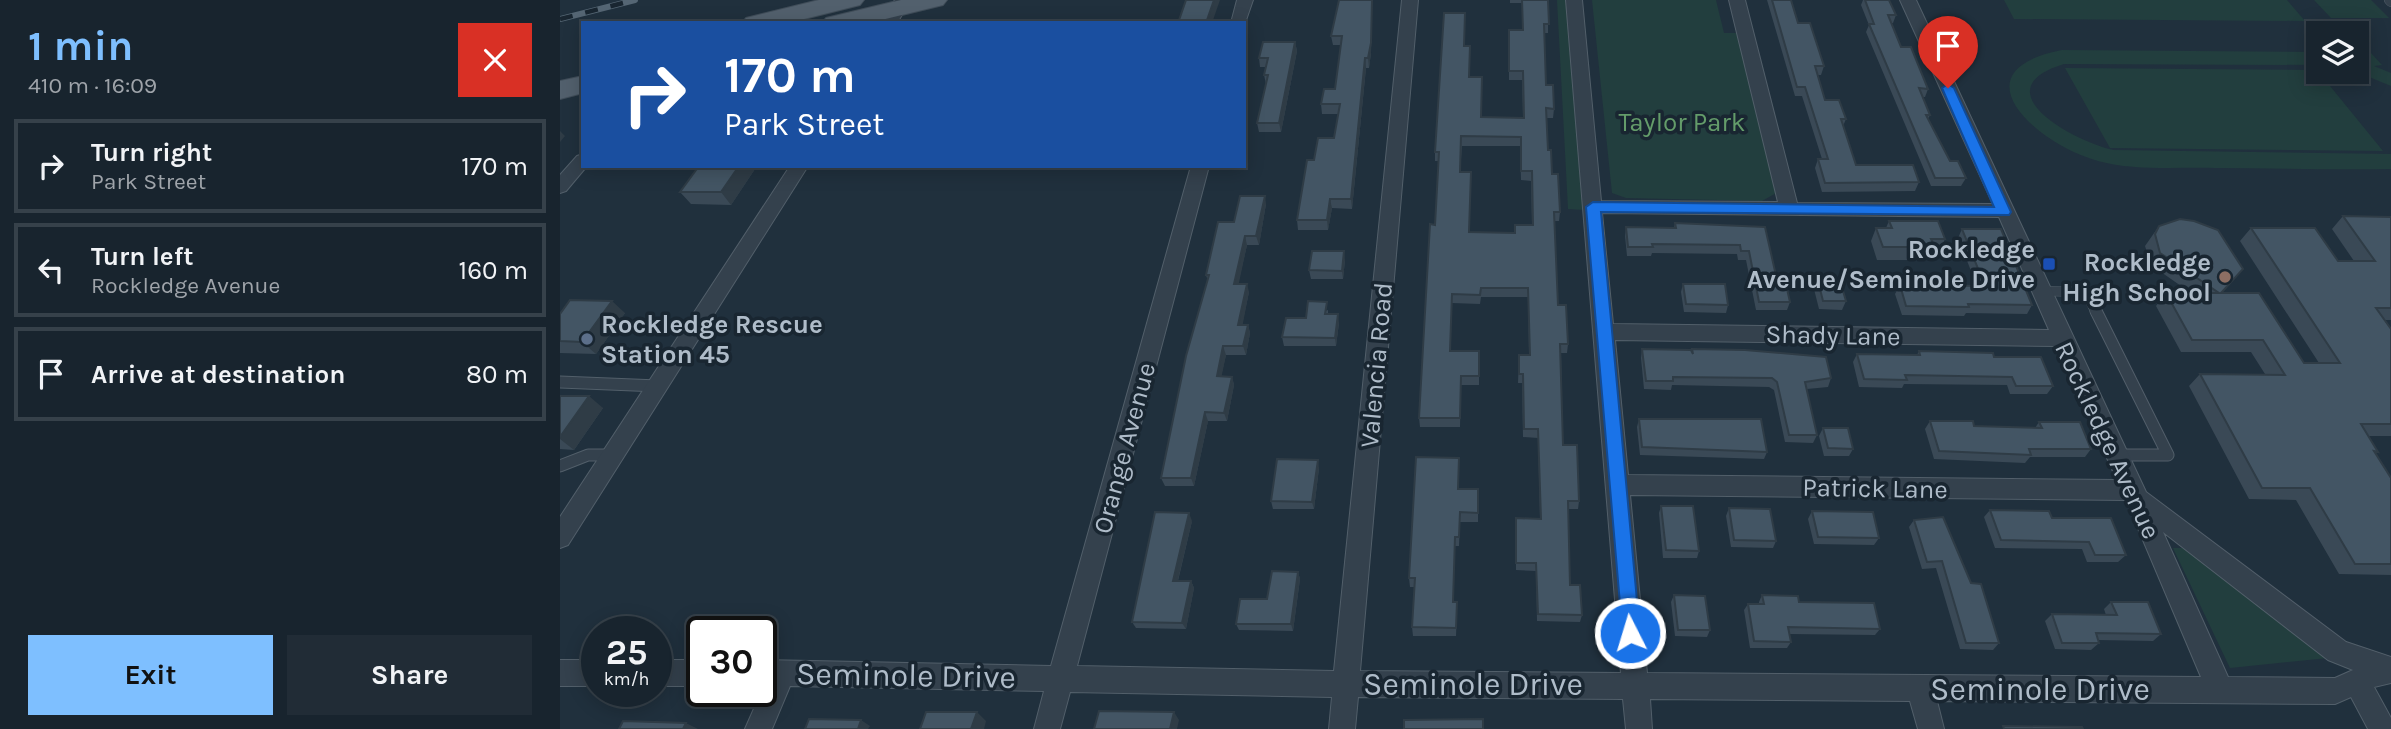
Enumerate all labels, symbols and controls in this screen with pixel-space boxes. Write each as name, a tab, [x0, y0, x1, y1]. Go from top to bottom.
pin	[1918, 16, 1978, 88]
text: 1 min	[28, 21, 133, 71]
map controls	[2306, 21, 2369, 84]
button: layers	[2306, 21, 2369, 84]
button: close	[458, 23, 532, 97]
icon: arrive	[1929, 27, 1967, 65]
text: 170 m	[724, 47, 856, 104]
icon: right	[609, 49, 700, 140]
text: 410 m · 16:09	[28, 72, 157, 99]
text: Park Street	[724, 106, 884, 143]
park label: Taylor Park	[1619, 107, 1745, 138]
text: Turn right	[91, 137, 212, 168]
icon: right	[32, 147, 70, 185]
text: 170 m	[461, 151, 528, 182]
text: Park Street	[91, 168, 206, 195]
place label: Rockledge Avenue/Seminole Drive	[1747, 234, 2035, 295]
text: Turn left	[91, 241, 193, 272]
place label: Rockledge High School	[2062, 247, 2211, 308]
icon: left	[32, 251, 70, 289]
text: 160 m	[459, 255, 528, 286]
marker: Rockledge Avenue/Seminole Drive	[2041, 256, 2057, 272]
marker: Rockledge High School	[2217, 269, 2233, 285]
text: Rockledge Avenue	[91, 272, 280, 299]
street label: Valencia Road	[1354, 281, 1399, 449]
place label: Rockledge Rescue Station 45	[601, 309, 823, 370]
street label: Shady Lane	[1765, 319, 1901, 352]
marker: Rockledge Rescue Station 45	[579, 331, 595, 347]
street label: Rockledge Avenue	[2048, 337, 2167, 544]
icon: arrive	[32, 355, 70, 393]
text: Arrive at destination	[91, 359, 345, 390]
text: 80 m	[466, 359, 528, 390]
street label: Orange Avenue	[1087, 359, 1162, 537]
street label: Patrick Lane	[1802, 472, 1948, 505]
position arrow	[1593, 596, 1667, 670]
speed limit sign: 30	[686, 616, 777, 707]
text: 25	[606, 632, 647, 673]
button: Exit	[28, 635, 273, 715]
button: Share	[287, 635, 532, 715]
street label: Seminole Drive	[796, 655, 1016, 696]
street label: Seminole Drive	[1363, 666, 1583, 703]
text: km/h	[604, 668, 649, 690]
street label: Seminole Drive	[1930, 671, 2150, 708]

